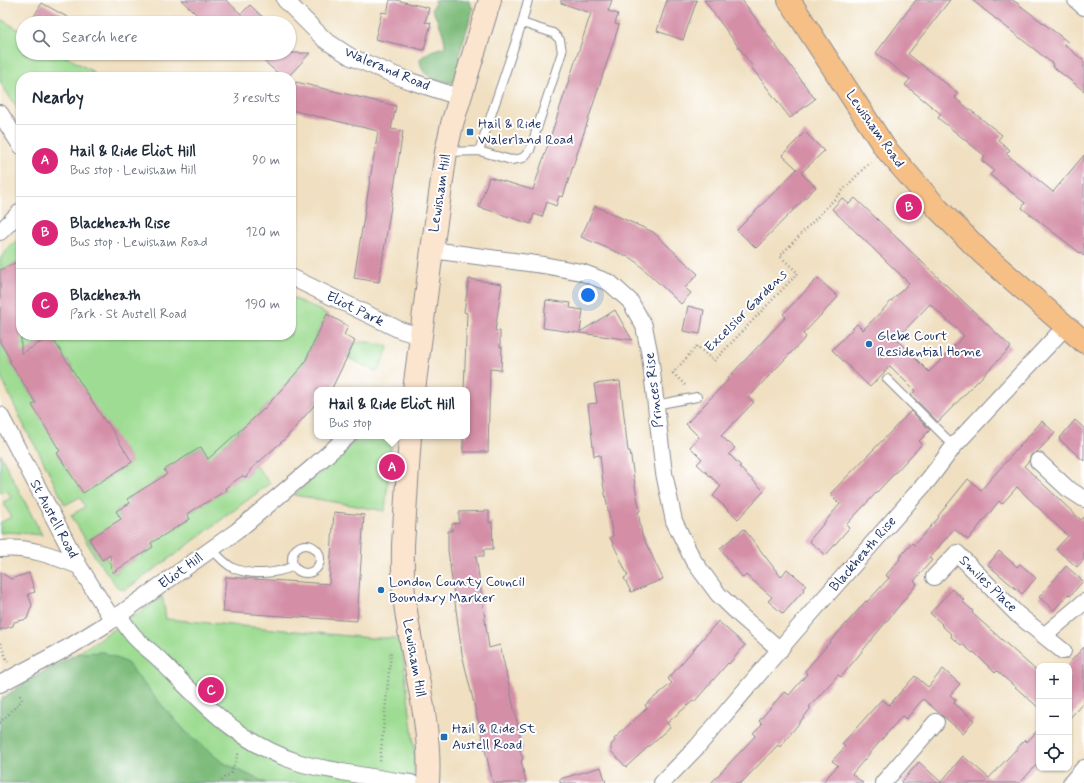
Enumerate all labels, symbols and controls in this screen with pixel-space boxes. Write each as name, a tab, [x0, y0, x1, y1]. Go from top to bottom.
search box	[16, 16, 296, 60]
icon: search	[30, 27, 52, 49]
text: Search here	[62, 28, 138, 48]
street label: Walerand Road	[341, 43, 433, 95]
text: Nearby	[32, 87, 84, 109]
street label: Lewisham Road	[842, 87, 908, 171]
text: 3 results	[233, 90, 280, 107]
place label: Hail & Ride Walerland Road	[478, 115, 573, 149]
marker: Hail & Ride Walerland Road	[465, 127, 475, 137]
text: Hail & Ride Eliot Hill	[70, 142, 196, 162]
text: A	[41, 152, 49, 169]
text: 90 m	[252, 152, 280, 169]
street label: Lewisham Hill	[425, 153, 455, 233]
text: Bus stop · Lewisham Hill	[70, 162, 196, 179]
pin: B	[896, 192, 922, 222]
text: Blackheath Rise	[70, 214, 170, 234]
text: B	[41, 224, 49, 241]
text: 120 m	[246, 224, 280, 241]
text: Bus stop · Lewisham Road	[70, 234, 208, 251]
street label: Excelsior Gardens	[701, 266, 791, 356]
your location	[578, 285, 598, 305]
text: Blackheath	[70, 286, 141, 306]
street label: Eliot Park	[323, 287, 387, 331]
text: C	[40, 296, 50, 313]
text: 190 m	[245, 296, 280, 313]
text: Park · St Austell Road	[70, 306, 187, 323]
place label: Glebe Court Residential Home	[877, 327, 982, 361]
marker: Glebe Court Residential Home	[864, 339, 874, 349]
street label: Princes Rise	[640, 351, 668, 429]
popup	[314, 387, 470, 439]
text: Hail & Ride Eliot Hill	[329, 395, 455, 415]
text: Bus stop	[329, 415, 372, 432]
pin: A	[379, 452, 405, 482]
street label: St Austell Road	[26, 476, 82, 562]
street label: Blackheath Rise	[826, 513, 900, 595]
street label: Eliot Hill	[155, 549, 207, 593]
street label: Smiles Place	[955, 552, 1021, 616]
place label: London County Council Boundary Marker	[389, 573, 525, 607]
marker: London County Council Boundary Marker	[376, 585, 386, 595]
street label: Lewisham Hill	[398, 618, 430, 698]
map controls	[1036, 663, 1072, 771]
button: +	[1036, 663, 1072, 699]
pin: C	[198, 675, 224, 705]
button: −	[1036, 699, 1072, 735]
place label: Hail & Ride St Austell Road	[452, 720, 536, 754]
marker: Hail & Ride St Austell Road	[439, 732, 449, 742]
button: locate	[1036, 735, 1072, 771]

